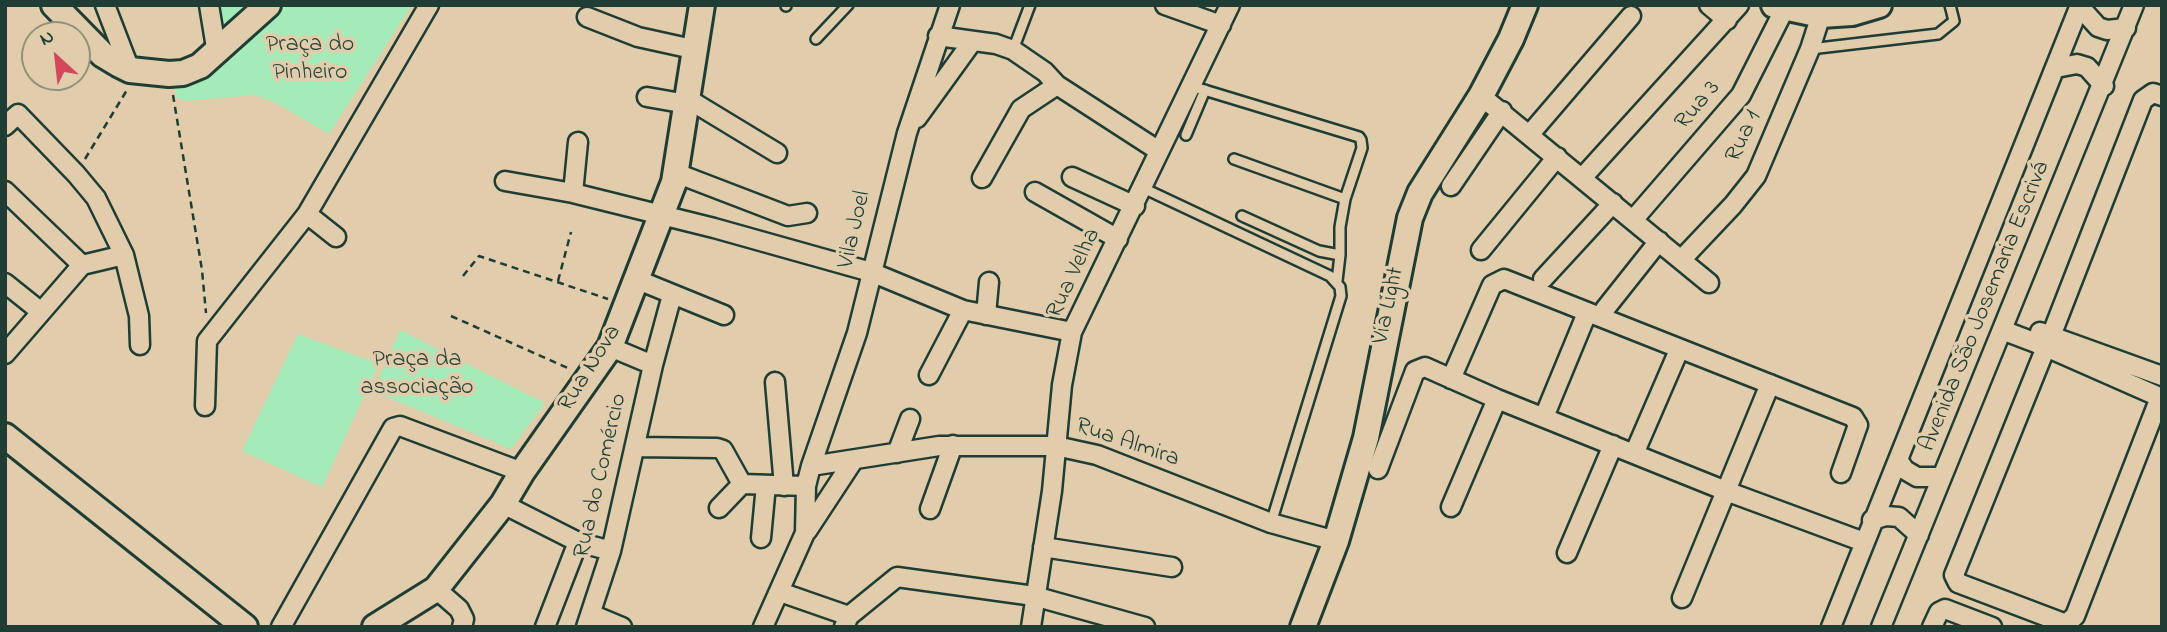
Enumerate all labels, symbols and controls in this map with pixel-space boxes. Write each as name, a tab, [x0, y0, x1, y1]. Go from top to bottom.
north arrow	[21, 21, 91, 91]
text: N	[35, 24, 59, 54]
park label: Praça do Pinheiro	[266, 32, 354, 88]
street label: Rua 3	[1670, 75, 1728, 137]
street label: Rua 1	[1721, 107, 1769, 167]
street label: Avenida São Josemaria Escrivá	[1915, 158, 2057, 456]
street label: Vila Joel	[833, 188, 879, 272]
street label: Rua Velha	[1042, 224, 1108, 324]
street label: Via Light	[1368, 265, 1412, 347]
street label: Rua Nova	[553, 320, 629, 418]
park label: Praça da associação	[360, 347, 474, 403]
street label: Rua do Comércio	[569, 391, 635, 561]
street label: Rua Almira	[1071, 413, 1183, 475]

